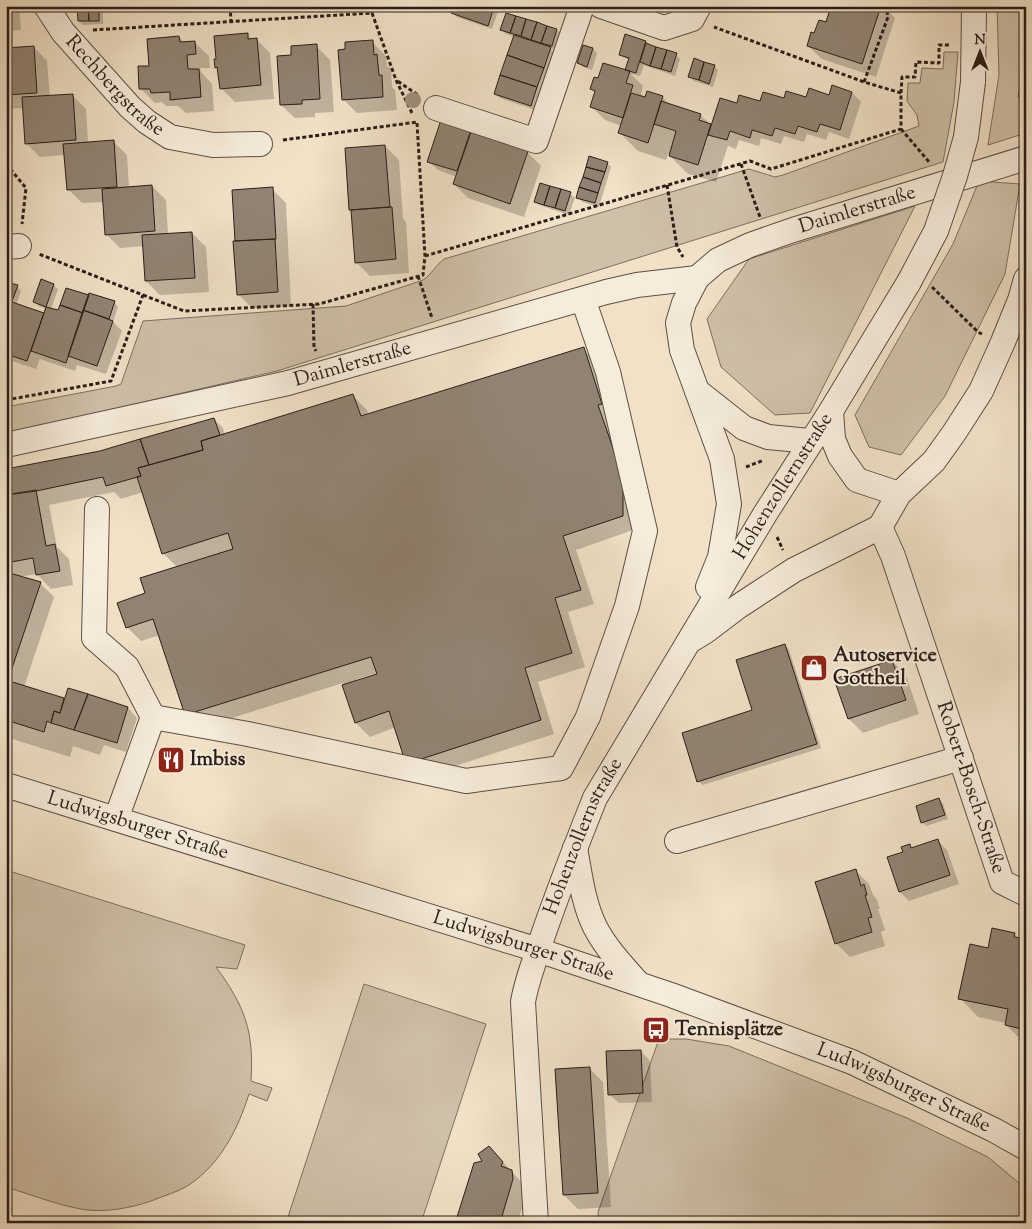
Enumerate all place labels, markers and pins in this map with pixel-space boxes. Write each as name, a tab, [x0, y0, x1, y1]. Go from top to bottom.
place label: Autoservice Gottheil	[833, 642, 937, 694]
shop icon: Autoservice Gottheil	[799, 653, 829, 683]
restaurant icon: Imbiss	[156, 745, 186, 775]
place label: Imbiss	[190, 746, 245, 775]
bus stop icon: Tennisplätze	[641, 1015, 671, 1045]
place label: Tennisplätze	[675, 1016, 783, 1045]

